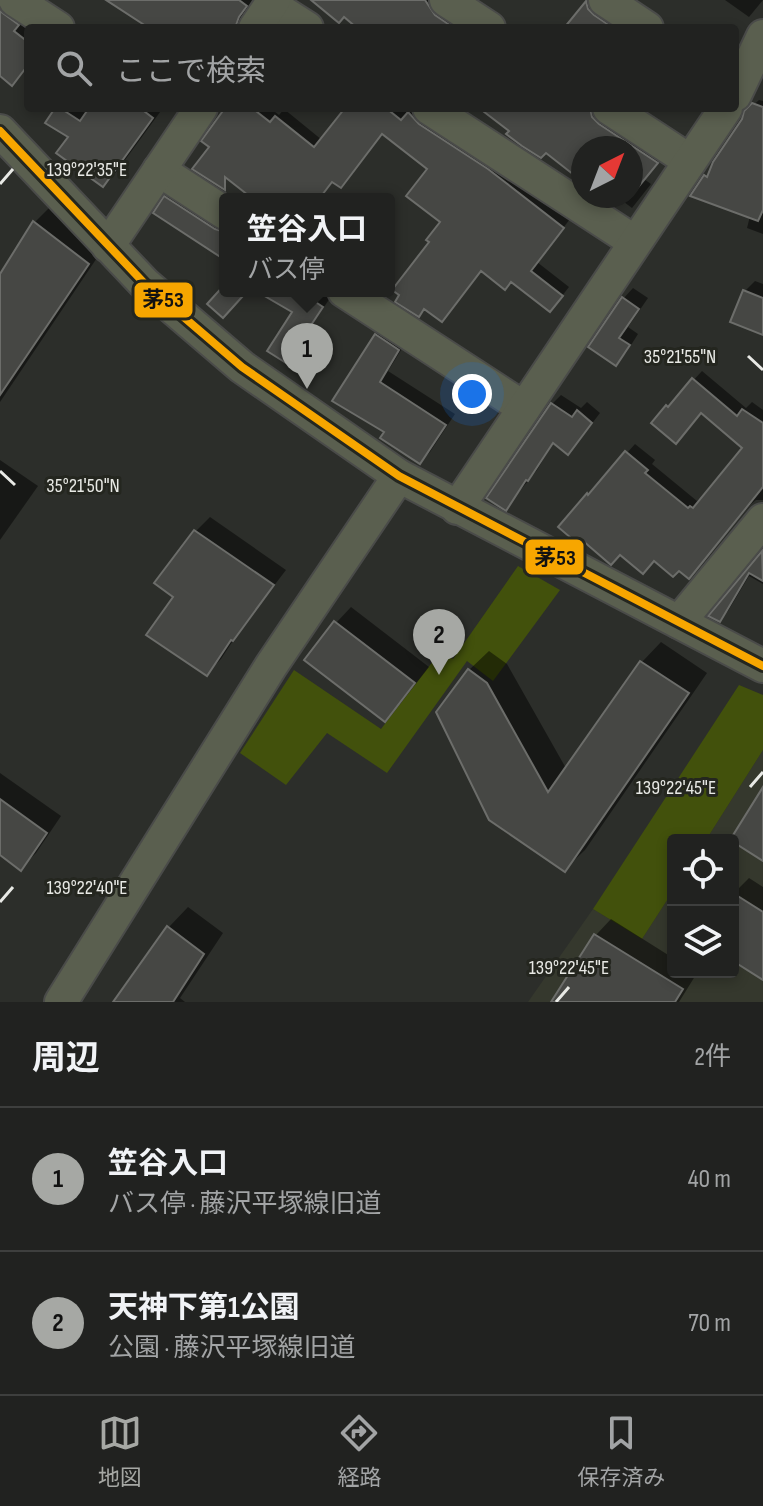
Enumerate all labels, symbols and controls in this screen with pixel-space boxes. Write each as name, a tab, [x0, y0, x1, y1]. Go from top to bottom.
search box	[24, 24, 739, 112]
icon: search	[52, 46, 96, 90]
text: ここで検索	[116, 54, 266, 90]
north arrow	[571, 136, 643, 208]
text: 139°22'35"E	[47, 158, 127, 182]
popup	[219, 193, 395, 297]
text: 笠谷入口	[247, 212, 367, 248]
text: バス停	[247, 255, 325, 286]
line badge: 茅53	[133, 281, 194, 319]
text: 茅53	[142, 287, 184, 314]
pin: 1	[281, 323, 333, 389]
text: 35°21'55"N	[644, 345, 716, 369]
your location	[452, 374, 492, 414]
text: 35°21'50"N	[46, 474, 120, 498]
line badge: 茅53	[524, 538, 585, 576]
text: 茅53	[534, 545, 576, 572]
pin: 2	[413, 609, 465, 675]
text: 139°22'45"E	[636, 776, 716, 800]
map controls	[667, 834, 739, 978]
button: locate	[667, 834, 739, 906]
text: 139°22'40"E	[46, 876, 128, 900]
button: layers	[667, 906, 739, 978]
text: 139°22'45"E	[529, 956, 609, 980]
text: 周辺	[32, 1038, 100, 1079]
text: 2件	[694, 1042, 731, 1073]
text: 笠谷入口	[108, 1146, 228, 1182]
text: 1	[53, 1164, 63, 1195]
text: 40 m	[688, 1164, 731, 1195]
text: バス停 · 藤沢平塚線旧道	[108, 1189, 381, 1220]
text: 天神下第1公園	[108, 1290, 300, 1326]
text: 2	[52, 1308, 64, 1339]
text: 70 m	[688, 1308, 731, 1339]
text: 公園 · 藤沢平塚線旧道	[108, 1333, 355, 1364]
tab: 地図	[98, 1411, 142, 1492]
tab: 経路	[337, 1411, 381, 1492]
tab: 保存済み	[577, 1411, 665, 1492]

